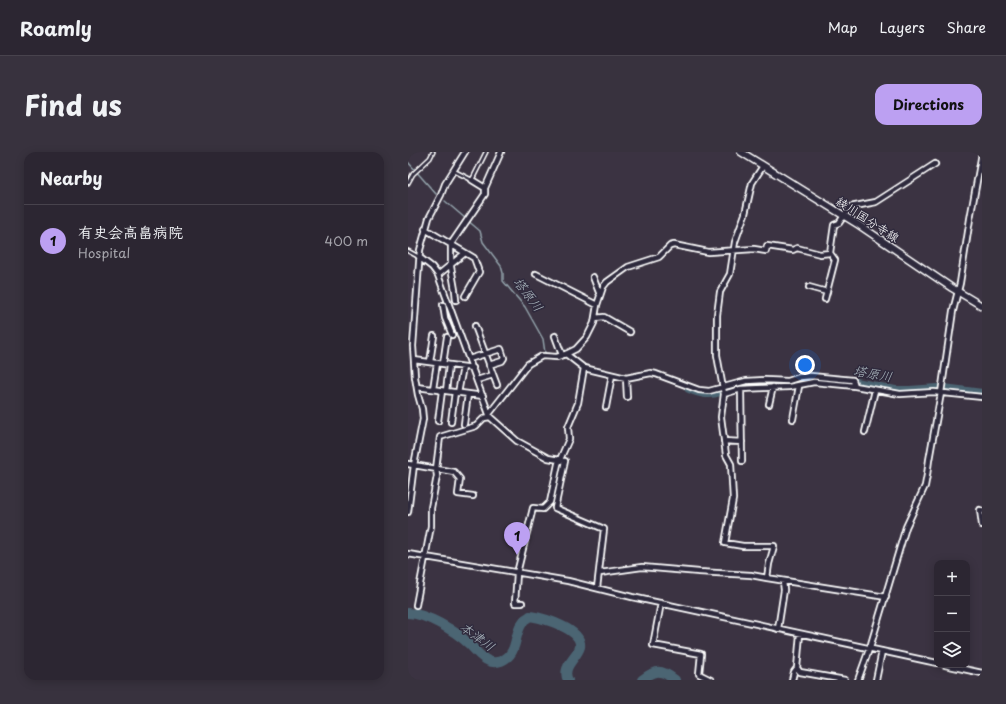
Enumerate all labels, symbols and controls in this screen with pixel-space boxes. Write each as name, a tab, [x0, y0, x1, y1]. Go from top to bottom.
text: Roamly	[20, 14, 92, 42]
text: Map	[828, 17, 858, 38]
text: Layers	[880, 17, 925, 38]
text: Share	[947, 17, 986, 38]
text: Find us	[24, 83, 122, 126]
button: Directions	[875, 84, 982, 125]
text: Nearby	[40, 165, 102, 191]
street label: 綾川国分寺線	[833, 192, 903, 246]
text: 有史会高畠病院	[78, 220, 183, 243]
text: 1	[50, 231, 56, 250]
text: 400 m	[325, 231, 368, 250]
text: Hospital	[78, 243, 130, 262]
water label: 塔原川	[510, 273, 548, 315]
your location	[795, 355, 815, 375]
water label: 塔原川	[852, 360, 894, 386]
pin: 1	[504, 522, 530, 555]
map controls	[934, 560, 970, 668]
button: +	[934, 560, 970, 596]
button: −	[934, 596, 970, 632]
water label: 本津川	[457, 617, 499, 655]
button: layers	[934, 632, 970, 668]

